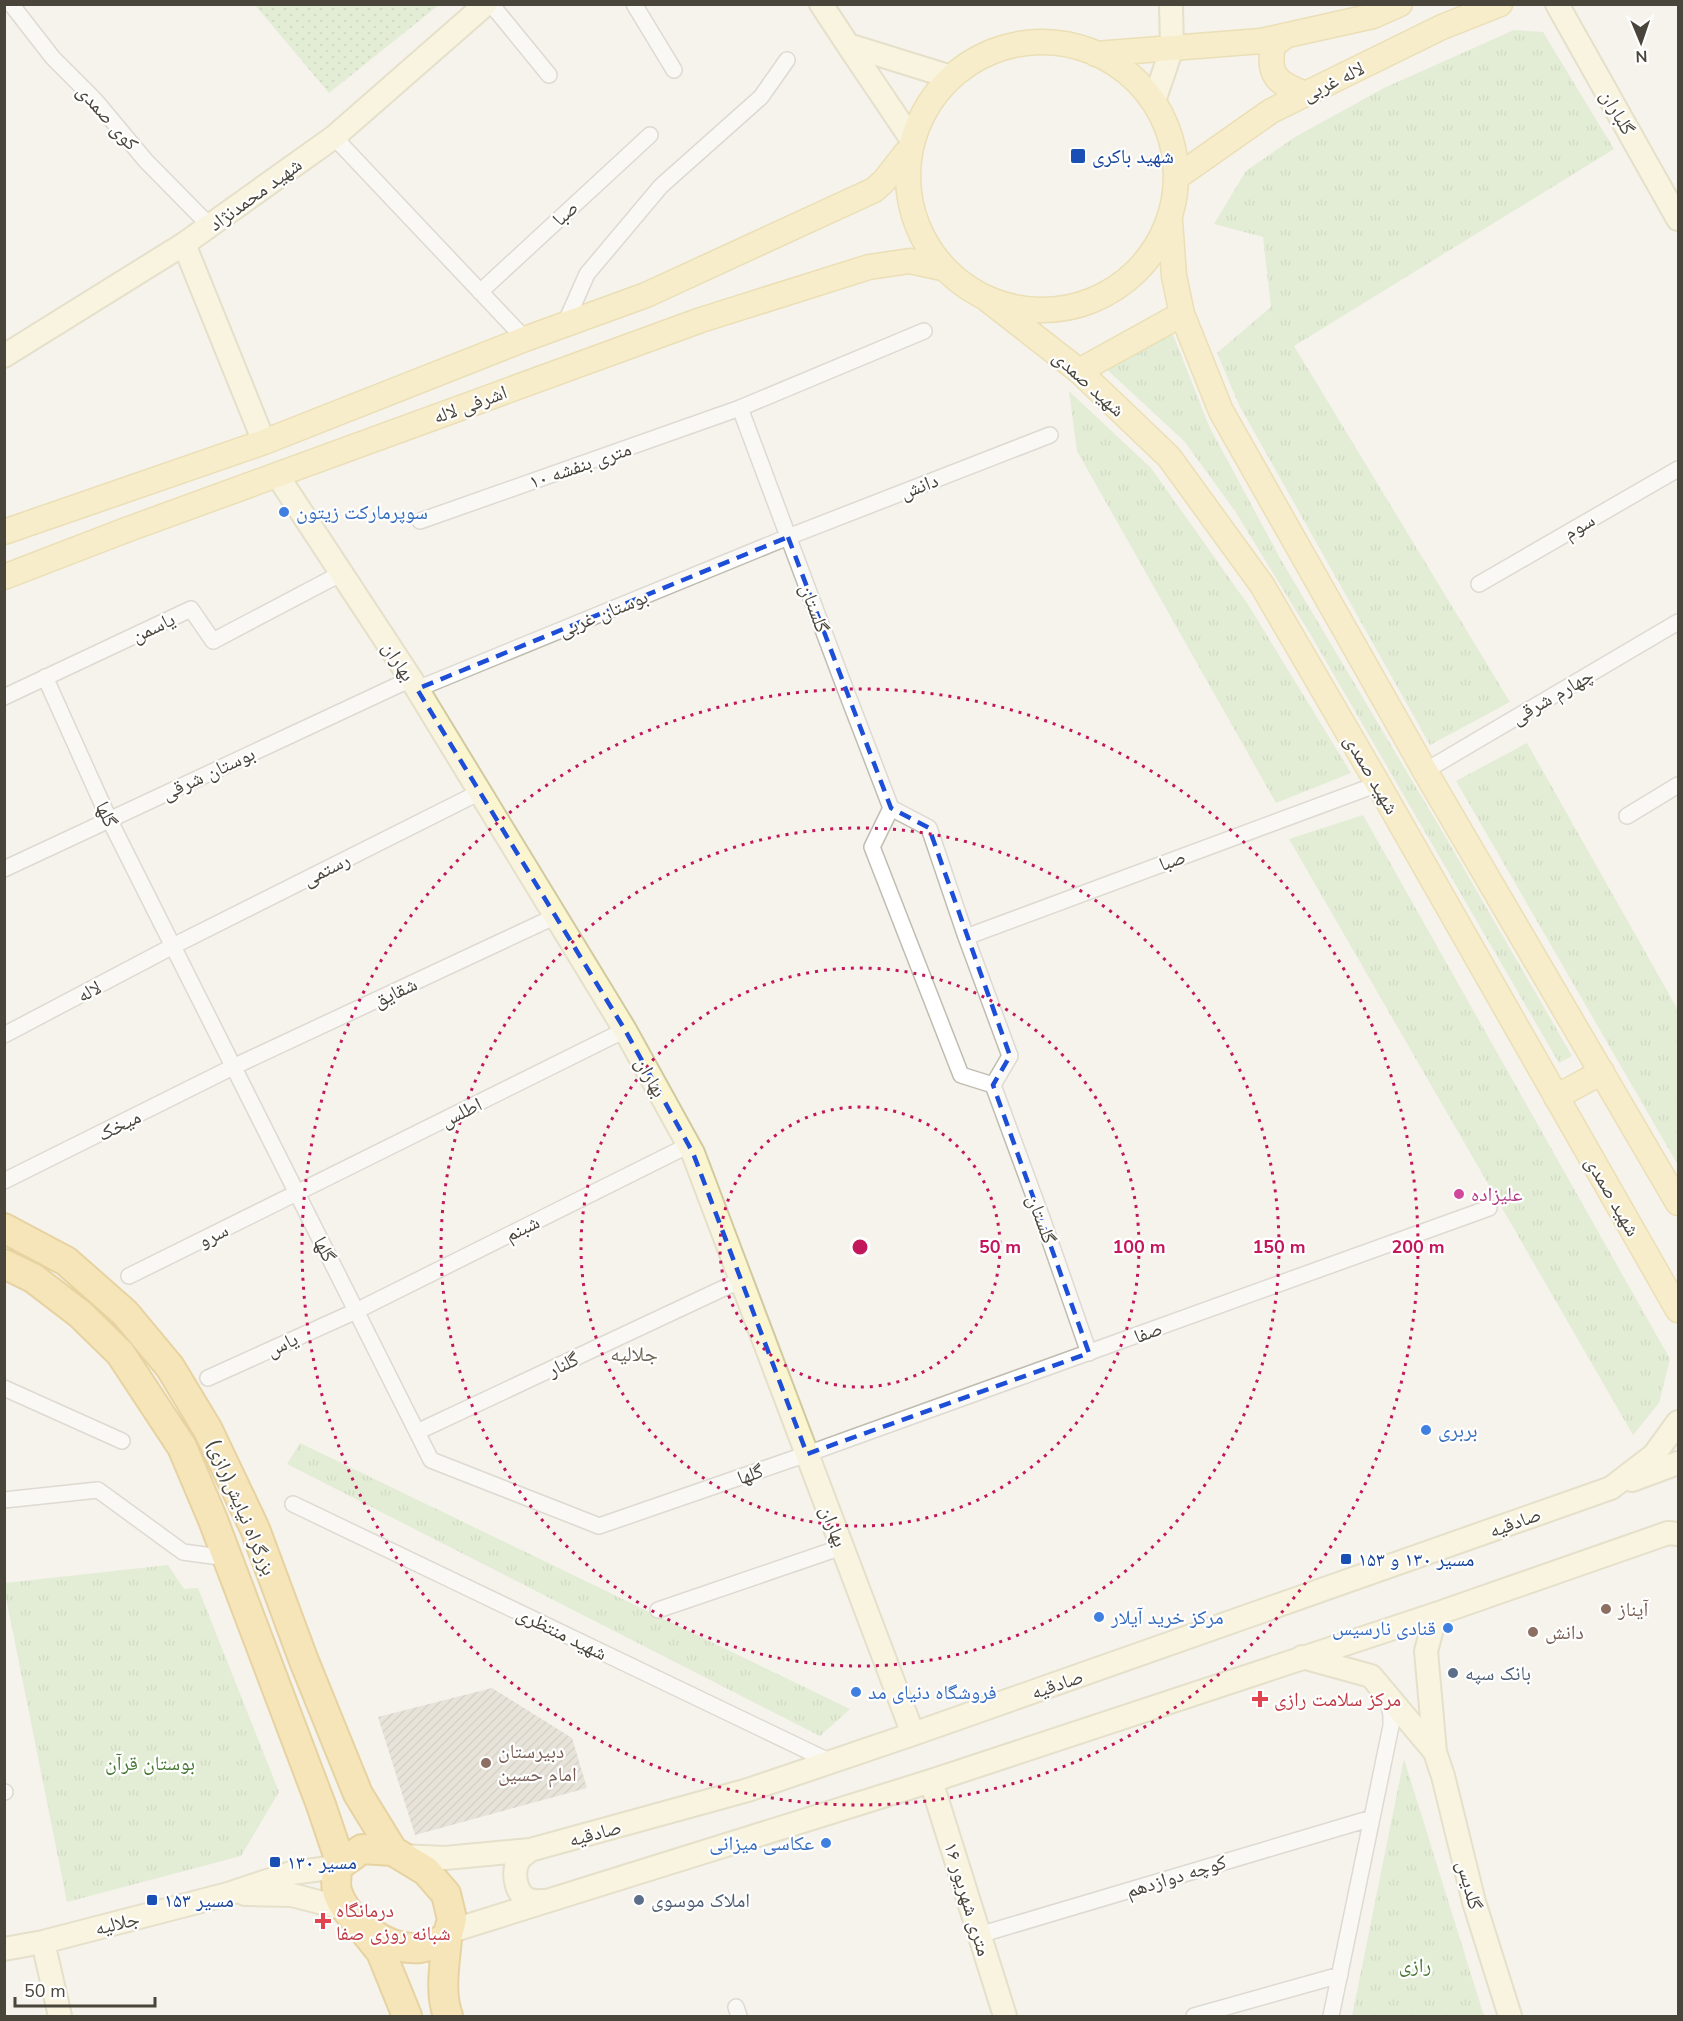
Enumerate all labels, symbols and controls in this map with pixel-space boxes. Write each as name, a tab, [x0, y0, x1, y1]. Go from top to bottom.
north arrow	[1611, 12, 1671, 72]
text: N	[1635, 45, 1648, 67]
street label: لاله غربی	[1298, 55, 1369, 108]
street label: کوی صمدی	[71, 78, 145, 156]
street label: گلباران	[1594, 85, 1641, 140]
place label: شهید باکری	[1092, 143, 1174, 170]
marker: شهید باکری	[1069, 147, 1087, 165]
street label: شهید محمدنژاد	[203, 151, 307, 237]
street label: صبا	[546, 194, 584, 232]
street label: شهید صمدی	[1047, 344, 1131, 423]
street label: اشرفی لاله	[429, 379, 511, 430]
street label: ۱۰ متری بنفشه	[525, 435, 635, 496]
street label: دانش	[896, 467, 942, 506]
place label: سوپرمارکت زیتون	[296, 499, 428, 526]
marker: سوپرمارکت زیتون	[277, 505, 291, 519]
street label: سوم	[1559, 507, 1600, 546]
street label: گلستان	[793, 580, 836, 637]
street label: بوستان غربی	[554, 583, 652, 644]
street label: یاسمن	[127, 606, 179, 649]
street label: بهاران	[376, 636, 421, 686]
street label: چهارم شرقی	[1506, 662, 1599, 731]
street label: شهید صمدی	[1338, 729, 1405, 819]
street label: بوستان شرقی	[157, 740, 259, 807]
street label: گلها	[89, 797, 124, 832]
street label: صبا	[1155, 843, 1189, 878]
street label: رستمی	[298, 846, 355, 893]
street label: شقایق	[369, 971, 422, 1014]
street label: لاله	[72, 974, 106, 1009]
street label: بهاران	[628, 1052, 673, 1102]
street label: اطلس	[436, 1091, 487, 1134]
street label: میخک	[93, 1103, 145, 1148]
street label: شهید صمدی	[1579, 1151, 1646, 1241]
place label: علیزاده	[1471, 1181, 1522, 1208]
marker: علیزاده	[1452, 1187, 1466, 1201]
street label: گلستان	[1020, 1191, 1063, 1248]
street label: شبنم	[500, 1209, 544, 1248]
street label: سرو	[194, 1217, 233, 1254]
street label: گلها	[307, 1232, 343, 1267]
text: 50 m	[979, 1235, 1021, 1259]
text: 100 m	[1112, 1235, 1166, 1259]
text: 150 m	[1252, 1235, 1306, 1259]
text: 200 m	[1391, 1235, 1445, 1259]
centre of rings	[850, 1237, 870, 1257]
street label: صفا	[1130, 1315, 1166, 1350]
street label: یاس	[262, 1325, 303, 1363]
district label: جلالیه	[610, 1340, 658, 1368]
street label: گلنار	[542, 1345, 583, 1384]
place label: بربری	[1438, 1417, 1478, 1444]
marker: بربری	[1419, 1423, 1433, 1437]
street label: بزرگراه نیایش(رازی)	[201, 1435, 282, 1580]
street label: گلها	[734, 1457, 767, 1491]
street label: صادقیه	[1485, 1501, 1545, 1544]
street label: بهاران	[813, 1502, 854, 1551]
place label: مسیر ۱۳۰ و ۱۵۳	[1358, 1546, 1474, 1573]
marker: مسیر ۱۳۰ و ۱۵۳	[1339, 1552, 1353, 1566]
place label: آیناز	[1617, 1596, 1649, 1623]
street label: شهید منتظری	[512, 1600, 612, 1667]
marker: آیناز	[1599, 1602, 1613, 1616]
place label: مرکز خرید آیلار	[1110, 1604, 1224, 1631]
marker: مرکز خرید آیلار	[1092, 1610, 1106, 1624]
place label: قنادی نارسیس	[1332, 1615, 1436, 1642]
place label: دانش	[1545, 1619, 1584, 1646]
marker: قنادی نارسیس	[1441, 1621, 1455, 1635]
marker: دانش	[1526, 1625, 1540, 1639]
place label: بانک سپه	[1465, 1660, 1531, 1687]
street label: صادقیه	[1027, 1663, 1087, 1706]
marker: بانک سپه	[1446, 1666, 1460, 1680]
place label: فروشگاه دنیای مد	[868, 1679, 997, 1706]
marker: فروشگاه دنیای مد	[849, 1685, 863, 1699]
place label: مرکز سلامت رازی	[1274, 1686, 1401, 1713]
marker: مرکز سلامت رازی	[1251, 1690, 1269, 1708]
place label: دبیرستان امام حسین	[498, 1738, 577, 1788]
park label: بوستان قرآن	[105, 1750, 195, 1777]
marker: دبیرستان امام حسین	[479, 1756, 493, 1770]
street label: صادقیه	[566, 1813, 625, 1853]
place label: عکاسی میزانی	[709, 1830, 814, 1857]
marker: عکاسی میزانی	[819, 1836, 833, 1850]
street label: ۱۶ متری شهریور	[937, 1839, 998, 1959]
street label: کوچه دوازدهم	[1123, 1848, 1230, 1905]
place label: مسیر ۱۳۰	[287, 1849, 357, 1876]
marker: مسیر ۱۳۰	[268, 1855, 282, 1869]
street label: گلدیس	[1450, 1858, 1489, 1913]
place label: مسیر ۱۵۳	[164, 1887, 234, 1914]
place label: املاک موسوی	[651, 1887, 750, 1914]
marker: مسیر ۱۵۳	[145, 1893, 159, 1907]
marker: املاک موسوی	[632, 1893, 646, 1907]
place label: درمانگاه شبانه روزی صفا	[336, 1897, 451, 1947]
street label: جلالیه	[92, 1905, 143, 1942]
marker: درمانگاه شبانه روزی صفا	[314, 1912, 332, 1930]
park label: رازی	[1399, 1952, 1431, 1979]
scale bar	[15, 1970, 154, 2008]
text: 50 m	[24, 1979, 66, 2003]

